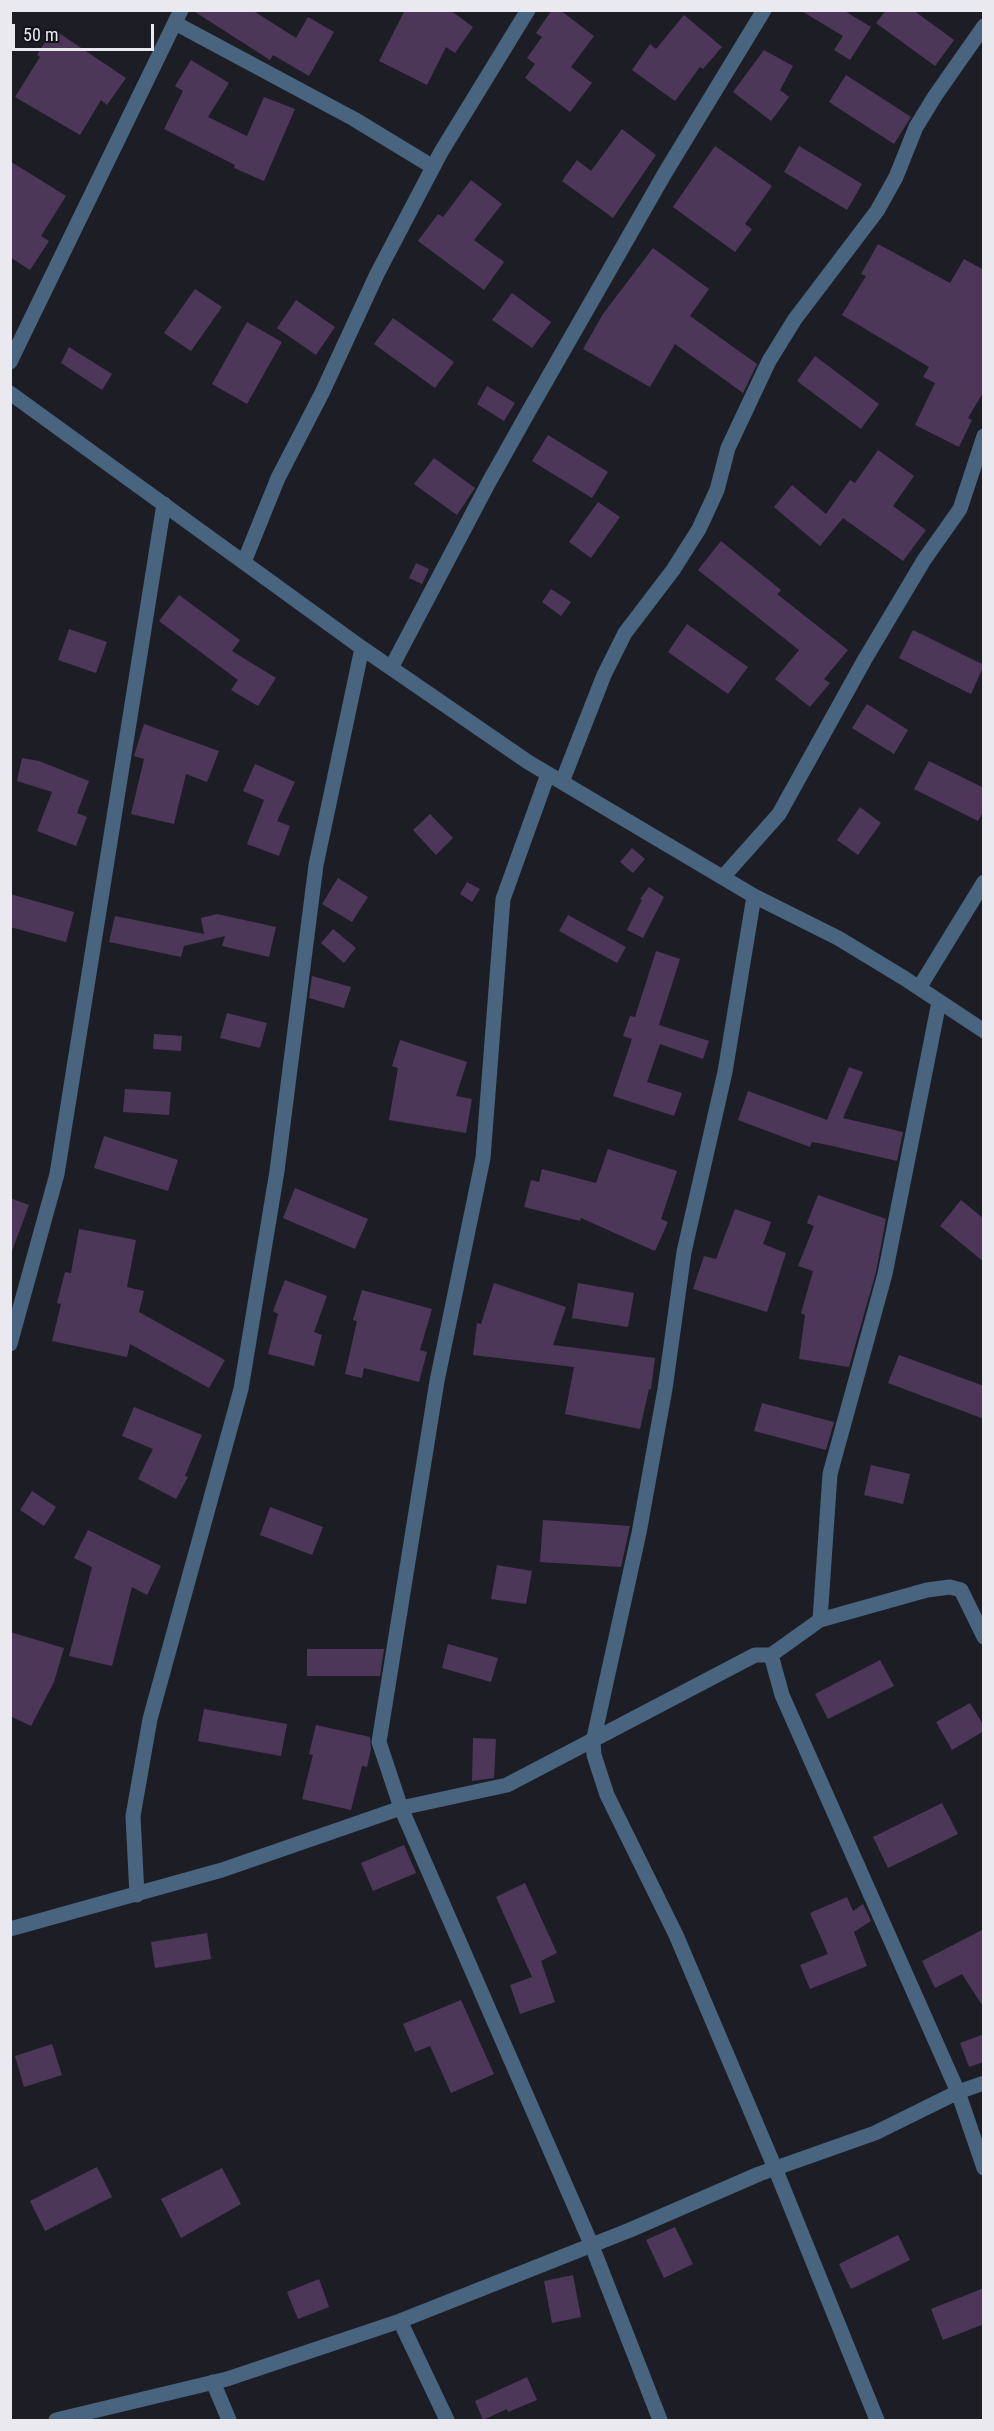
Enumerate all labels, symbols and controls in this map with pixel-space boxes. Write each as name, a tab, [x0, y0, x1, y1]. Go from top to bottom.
scale bar	[15, 12, 158, 50]
text: 50 m	[23, 24, 58, 45]

